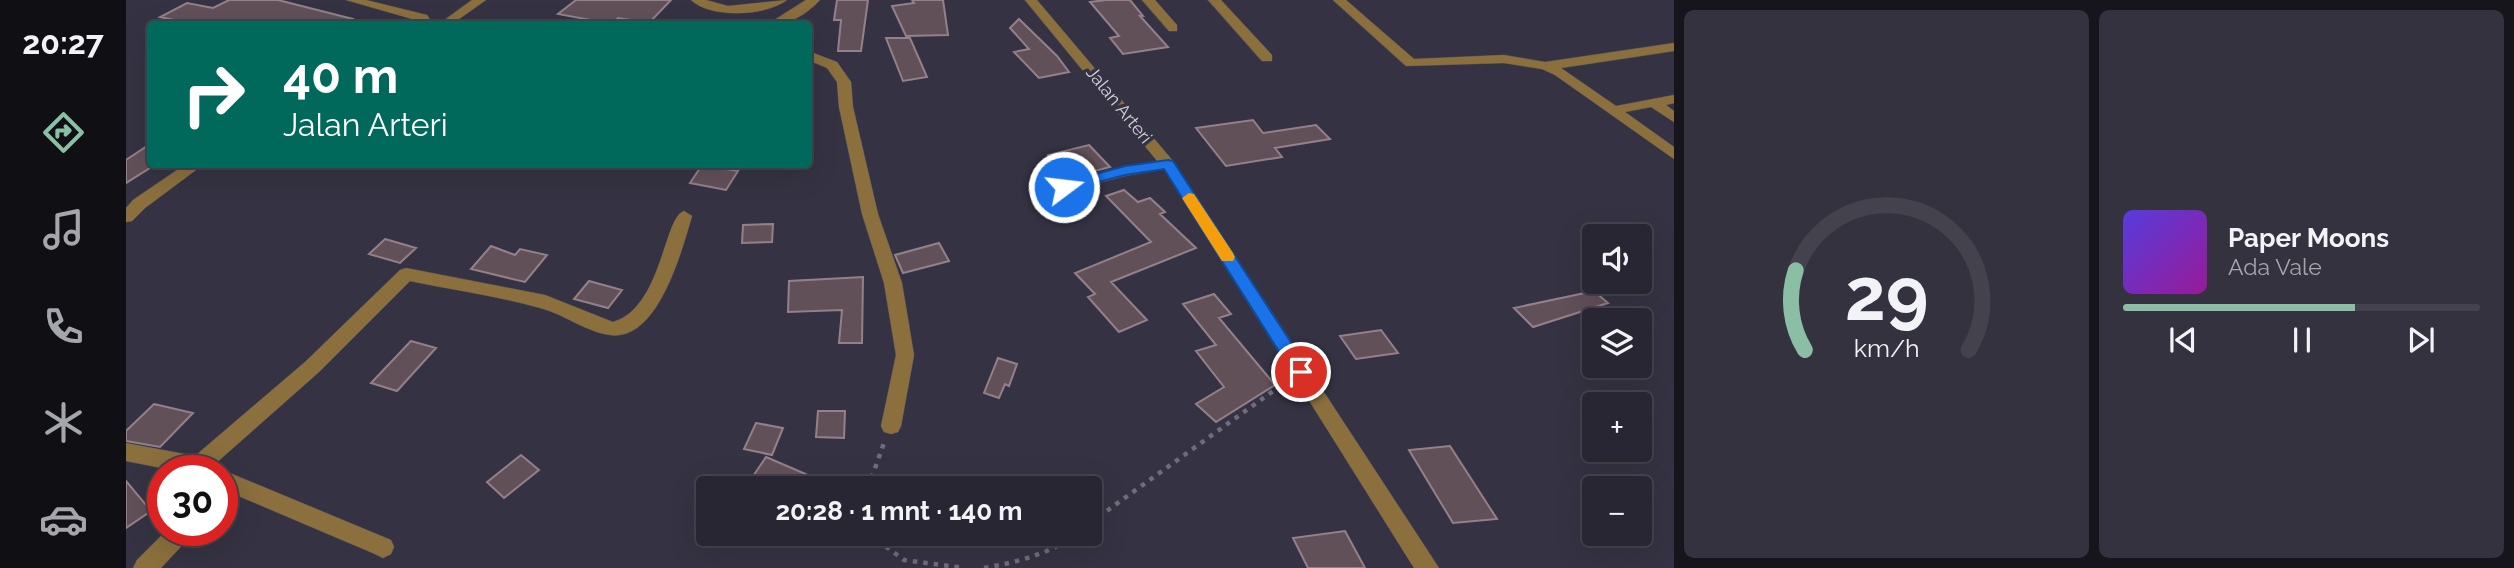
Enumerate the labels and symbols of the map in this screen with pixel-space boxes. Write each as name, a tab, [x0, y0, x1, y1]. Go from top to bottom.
street label: Jalan Arteri	[1082, 62, 1157, 147]
position arrow	[1027, 150, 1101, 224]
pin	[1271, 342, 1331, 402]
speed limit sign: 30	[147, 455, 238, 546]

